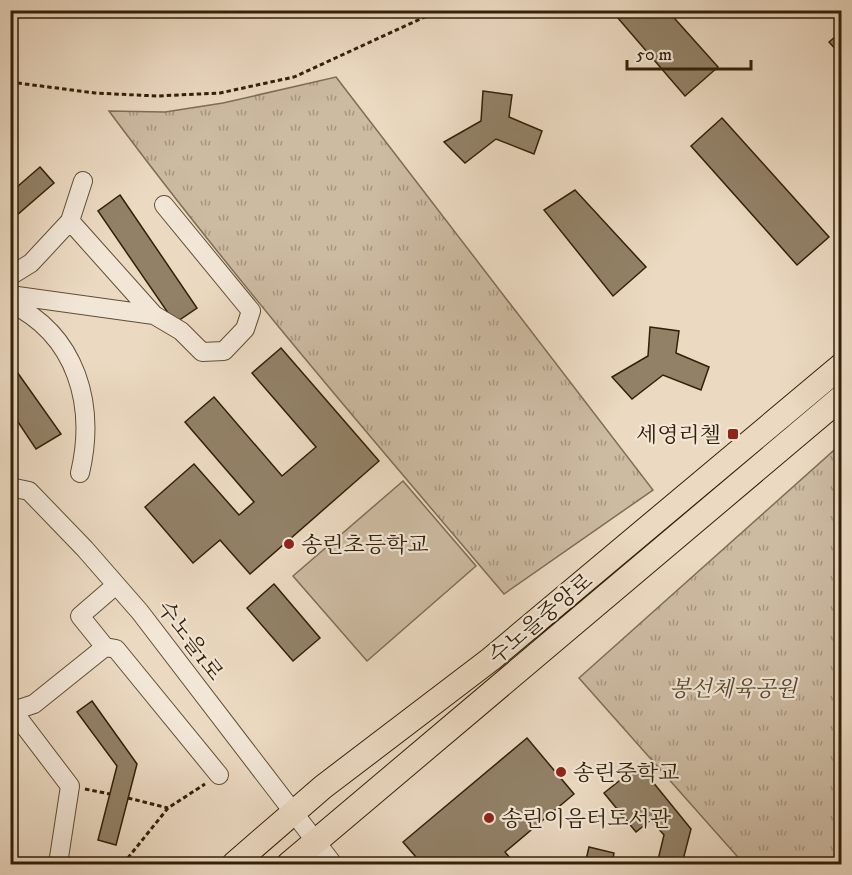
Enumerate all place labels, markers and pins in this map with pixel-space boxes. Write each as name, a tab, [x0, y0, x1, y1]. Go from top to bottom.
place label: 세영리첼	[636, 422, 721, 449]
marker: 세영리첼	[726, 427, 740, 441]
place label: 송린초등학교	[301, 532, 429, 559]
marker: 송린초등학교	[282, 537, 296, 551]
place label: 송린중학교	[573, 760, 679, 787]
marker: 송린중학교	[554, 765, 568, 779]
place label: 송린이음터도서관	[501, 806, 672, 833]
marker: 송린이음터도서관	[482, 811, 496, 825]

